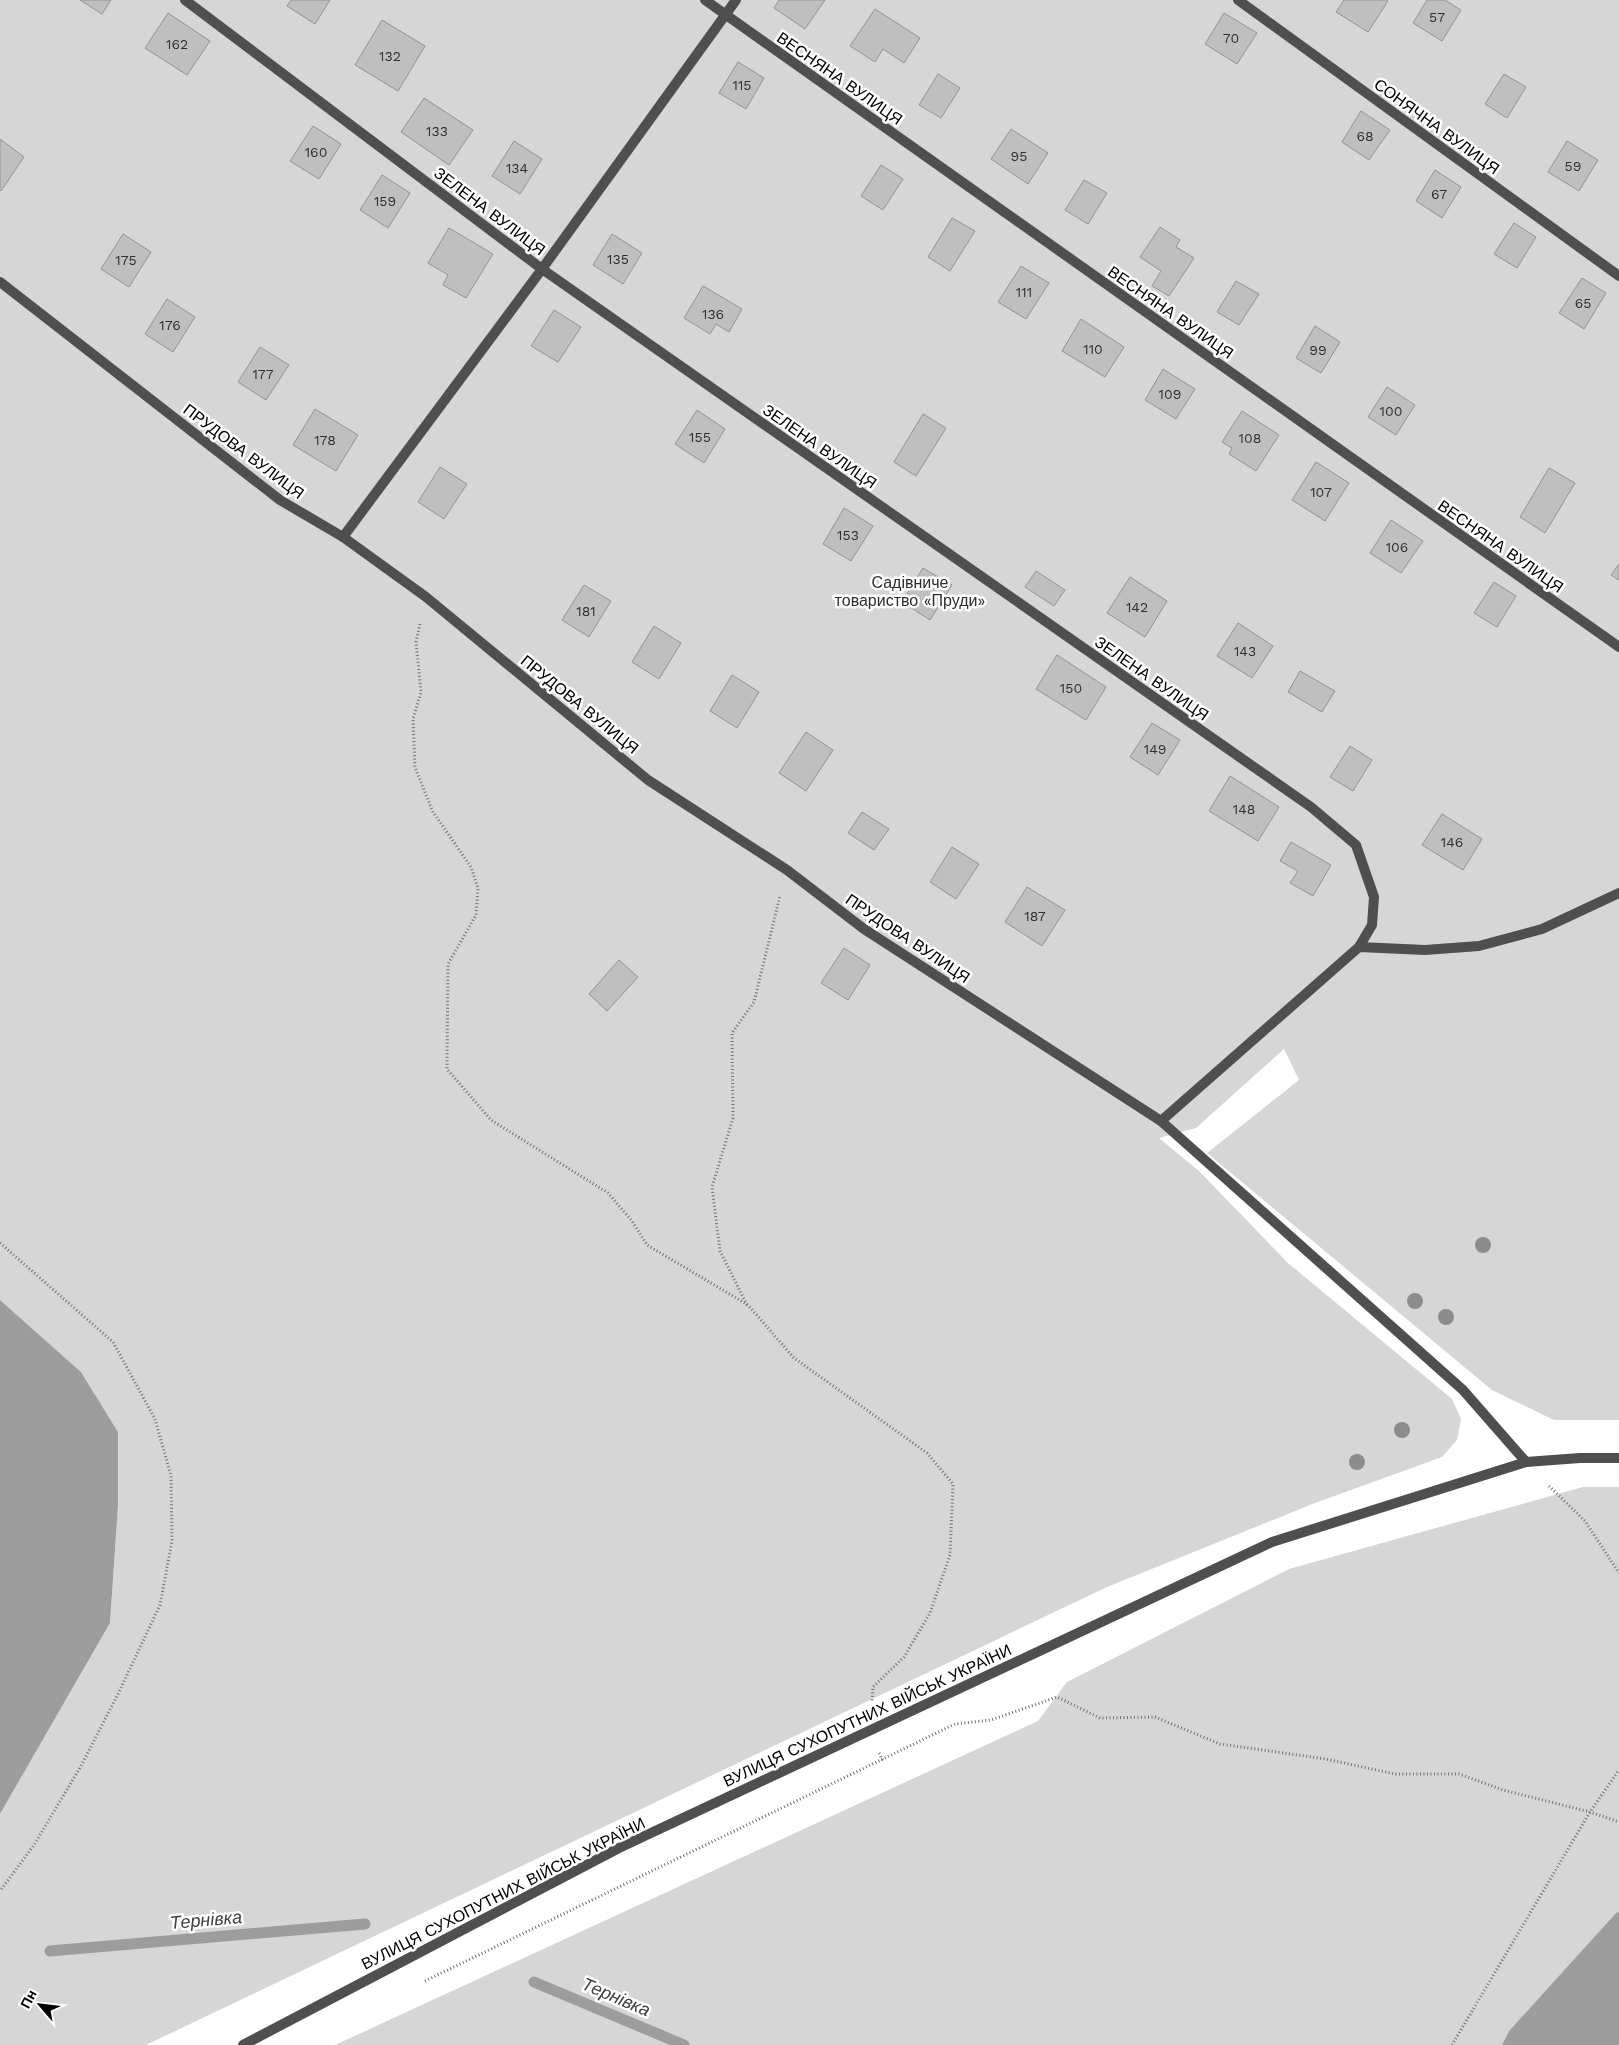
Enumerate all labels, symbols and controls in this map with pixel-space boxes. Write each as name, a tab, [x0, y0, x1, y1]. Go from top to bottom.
house number: 57	[1429, 9, 1445, 25]
street label: ВЕСНЯНА ВУЛИЦЯ	[773, 28, 906, 129]
house number: 70	[1223, 30, 1239, 46]
house number: 162	[166, 36, 188, 52]
house number: 132	[379, 48, 401, 64]
street label: СОНЯЧНА ВУЛИЦЯ	[1370, 75, 1503, 178]
house number: 115	[732, 77, 752, 93]
house number: 133	[426, 123, 448, 139]
house number: 68	[1356, 128, 1374, 144]
house number: 160	[305, 144, 327, 160]
house number: 95	[1011, 148, 1027, 164]
house number: 59	[1565, 158, 1581, 174]
house number: 134	[506, 160, 528, 176]
street label: ЗЕЛЕНА ВУЛИЦЯ	[430, 163, 549, 259]
house number: 67	[1431, 186, 1447, 202]
house number: 159	[374, 193, 396, 209]
house number: 135	[607, 251, 629, 267]
house number: 175	[115, 252, 137, 268]
street label: ВЕСНЯНА ВУЛИЦЯ	[1104, 262, 1237, 363]
house number: 111	[1016, 284, 1032, 300]
house number: 65	[1575, 295, 1591, 311]
house number: 136	[702, 306, 724, 322]
house number: 176	[159, 317, 181, 333]
house number: 110	[1083, 341, 1103, 357]
house number: 99	[1309, 342, 1327, 358]
house number: 177	[252, 366, 274, 382]
house number: 109	[1159, 386, 1181, 402]
street label: ПРУДОВА ВУЛИЦЯ	[180, 400, 308, 503]
street label: ЗЕЛЕНА ВУЛИЦЯ	[759, 400, 880, 493]
house number: 100	[1380, 403, 1402, 419]
house number: 155	[689, 429, 711, 445]
house number: 108	[1239, 430, 1261, 446]
house number: 178	[314, 432, 336, 448]
house number: 107	[1310, 484, 1332, 500]
street label: ВЕСНЯНА ВУЛИЦЯ	[1434, 496, 1567, 597]
house number: 153	[837, 527, 859, 543]
house number: 106	[1386, 539, 1408, 555]
park label: Садівниче товариство «Пруди»	[835, 573, 986, 610]
house number: 142	[1126, 599, 1148, 615]
house number: 181	[576, 603, 596, 619]
street label: ЗЕЛЕНА ВУЛИЦЯ	[1091, 632, 1212, 725]
house number: 143	[1234, 643, 1256, 659]
street label: ПРУДОВА ВУЛИЦЯ	[517, 651, 642, 758]
house number: 150	[1060, 680, 1082, 696]
house number: 149	[1144, 741, 1166, 757]
house number: 148	[1233, 801, 1255, 817]
house number: 146	[1441, 834, 1463, 850]
street label: ПРУДОВА ВУЛИЦЯ	[842, 890, 974, 987]
house number: 187	[1024, 908, 1046, 924]
street label: ВУЛИЦЯ СУХОПУТНИХ ВІЙСЬК УКРАЇНИ	[720, 1640, 1014, 1791]
street label: ВУЛИЦЯ СУХОПУТНИХ ВІЙСЬК УКРАЇНИ	[358, 1813, 648, 1974]
water label: Тернівка	[169, 1906, 243, 1933]
water label: Тернівка	[579, 1973, 654, 2020]
north arrow	[15, 1980, 65, 2030]
text: Пн	[17, 1987, 40, 2011]

